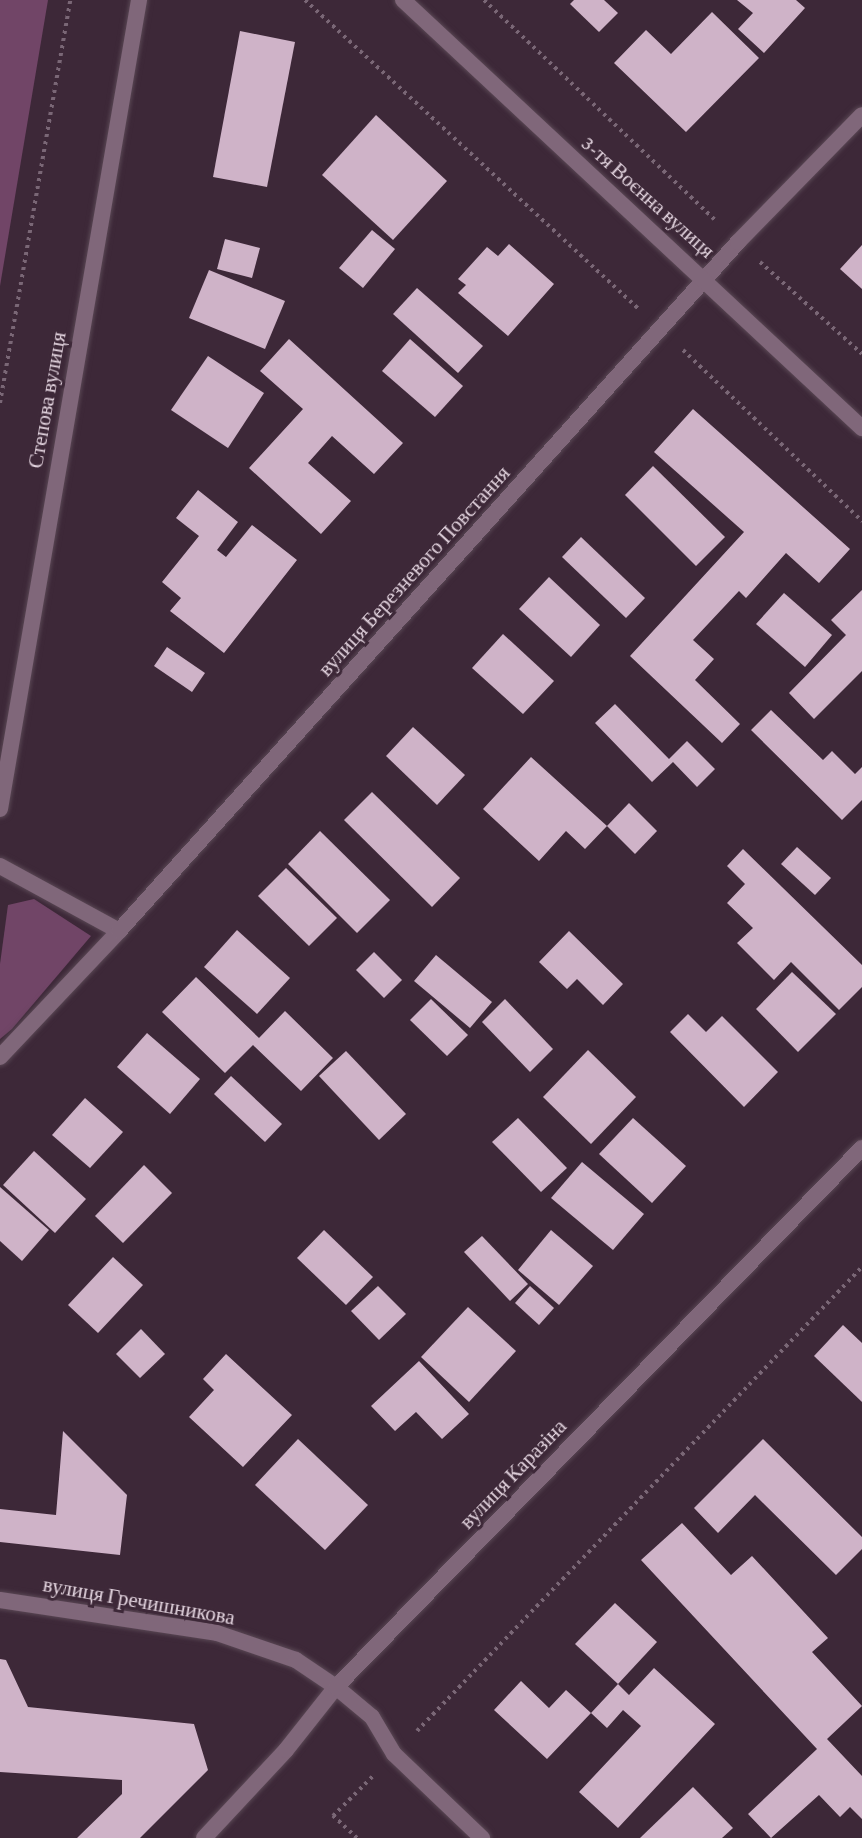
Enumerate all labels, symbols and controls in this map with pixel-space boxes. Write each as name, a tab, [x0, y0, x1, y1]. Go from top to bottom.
street label: 3-тя Воєнна вулиця	[576, 131, 720, 263]
street label: Степова вулиця	[23, 330, 71, 470]
street label: вулиця Березневого Повстання	[313, 461, 515, 681]
street label: вулиця Каразіна	[454, 1414, 572, 1534]
street label: вулиця Гречишникова	[41, 1572, 237, 1630]

